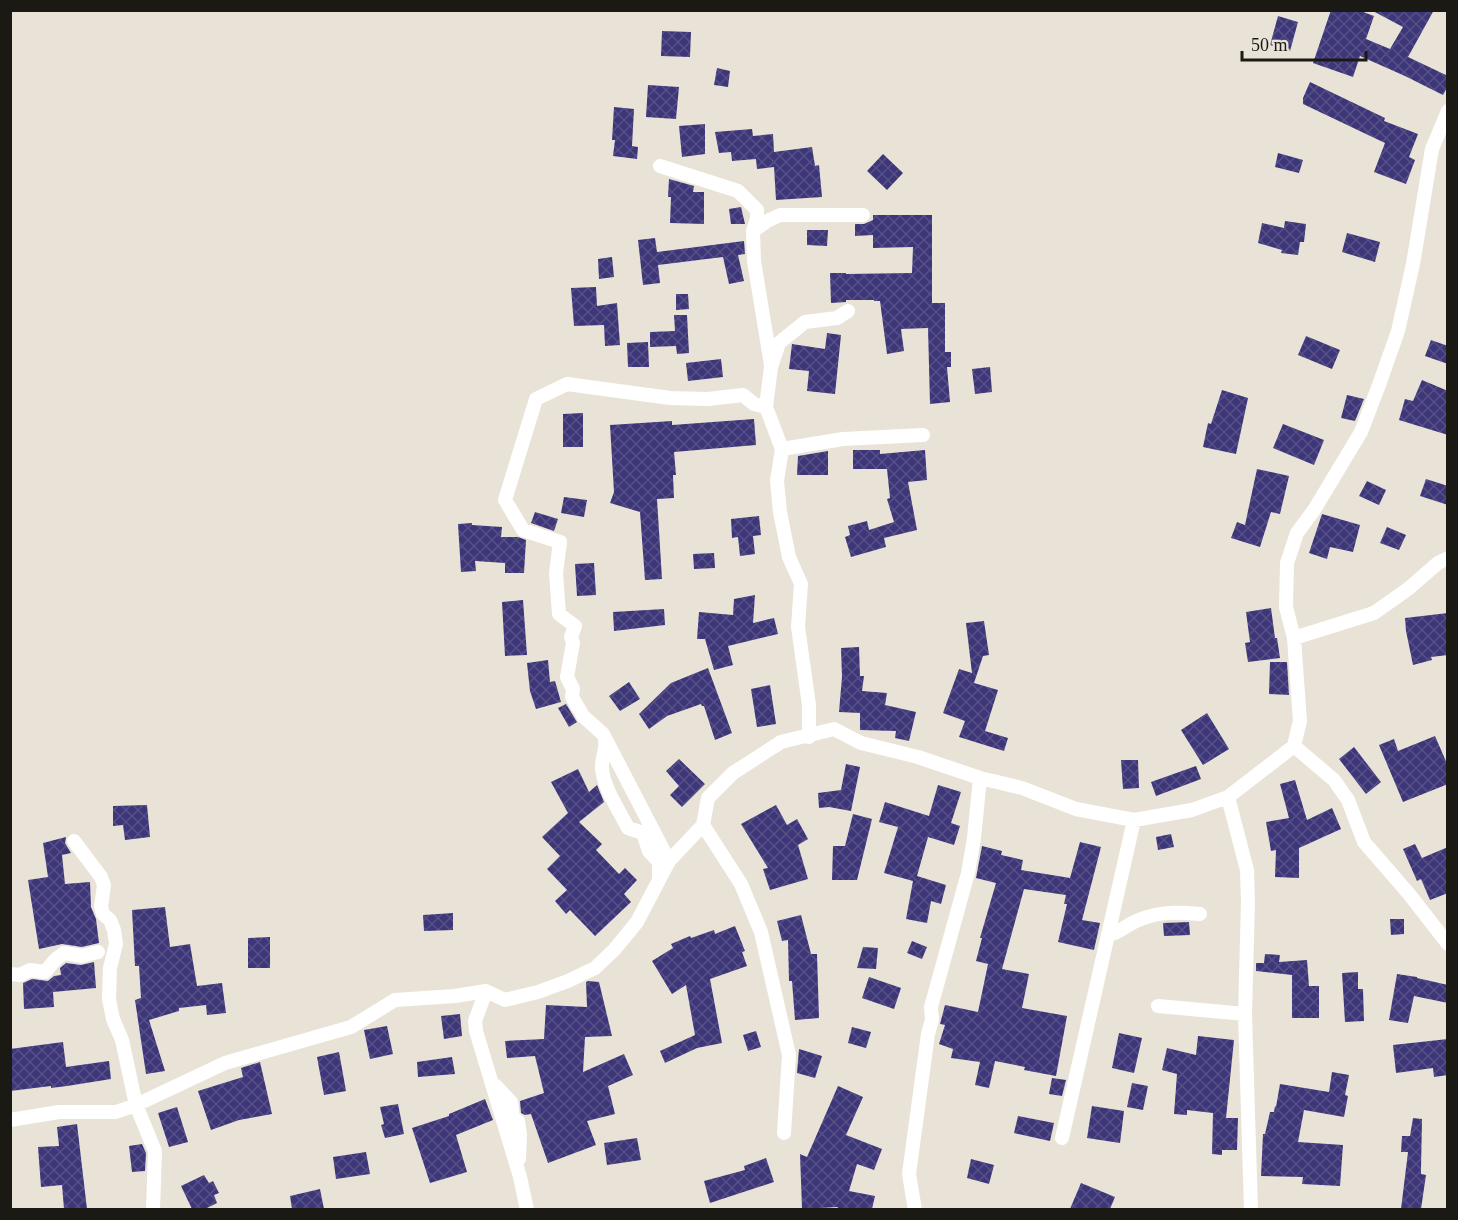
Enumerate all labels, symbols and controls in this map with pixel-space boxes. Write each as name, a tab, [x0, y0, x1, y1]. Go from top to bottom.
scale bar	[1242, 24, 1366, 62]
text: 50 m	[1251, 35, 1288, 55]

